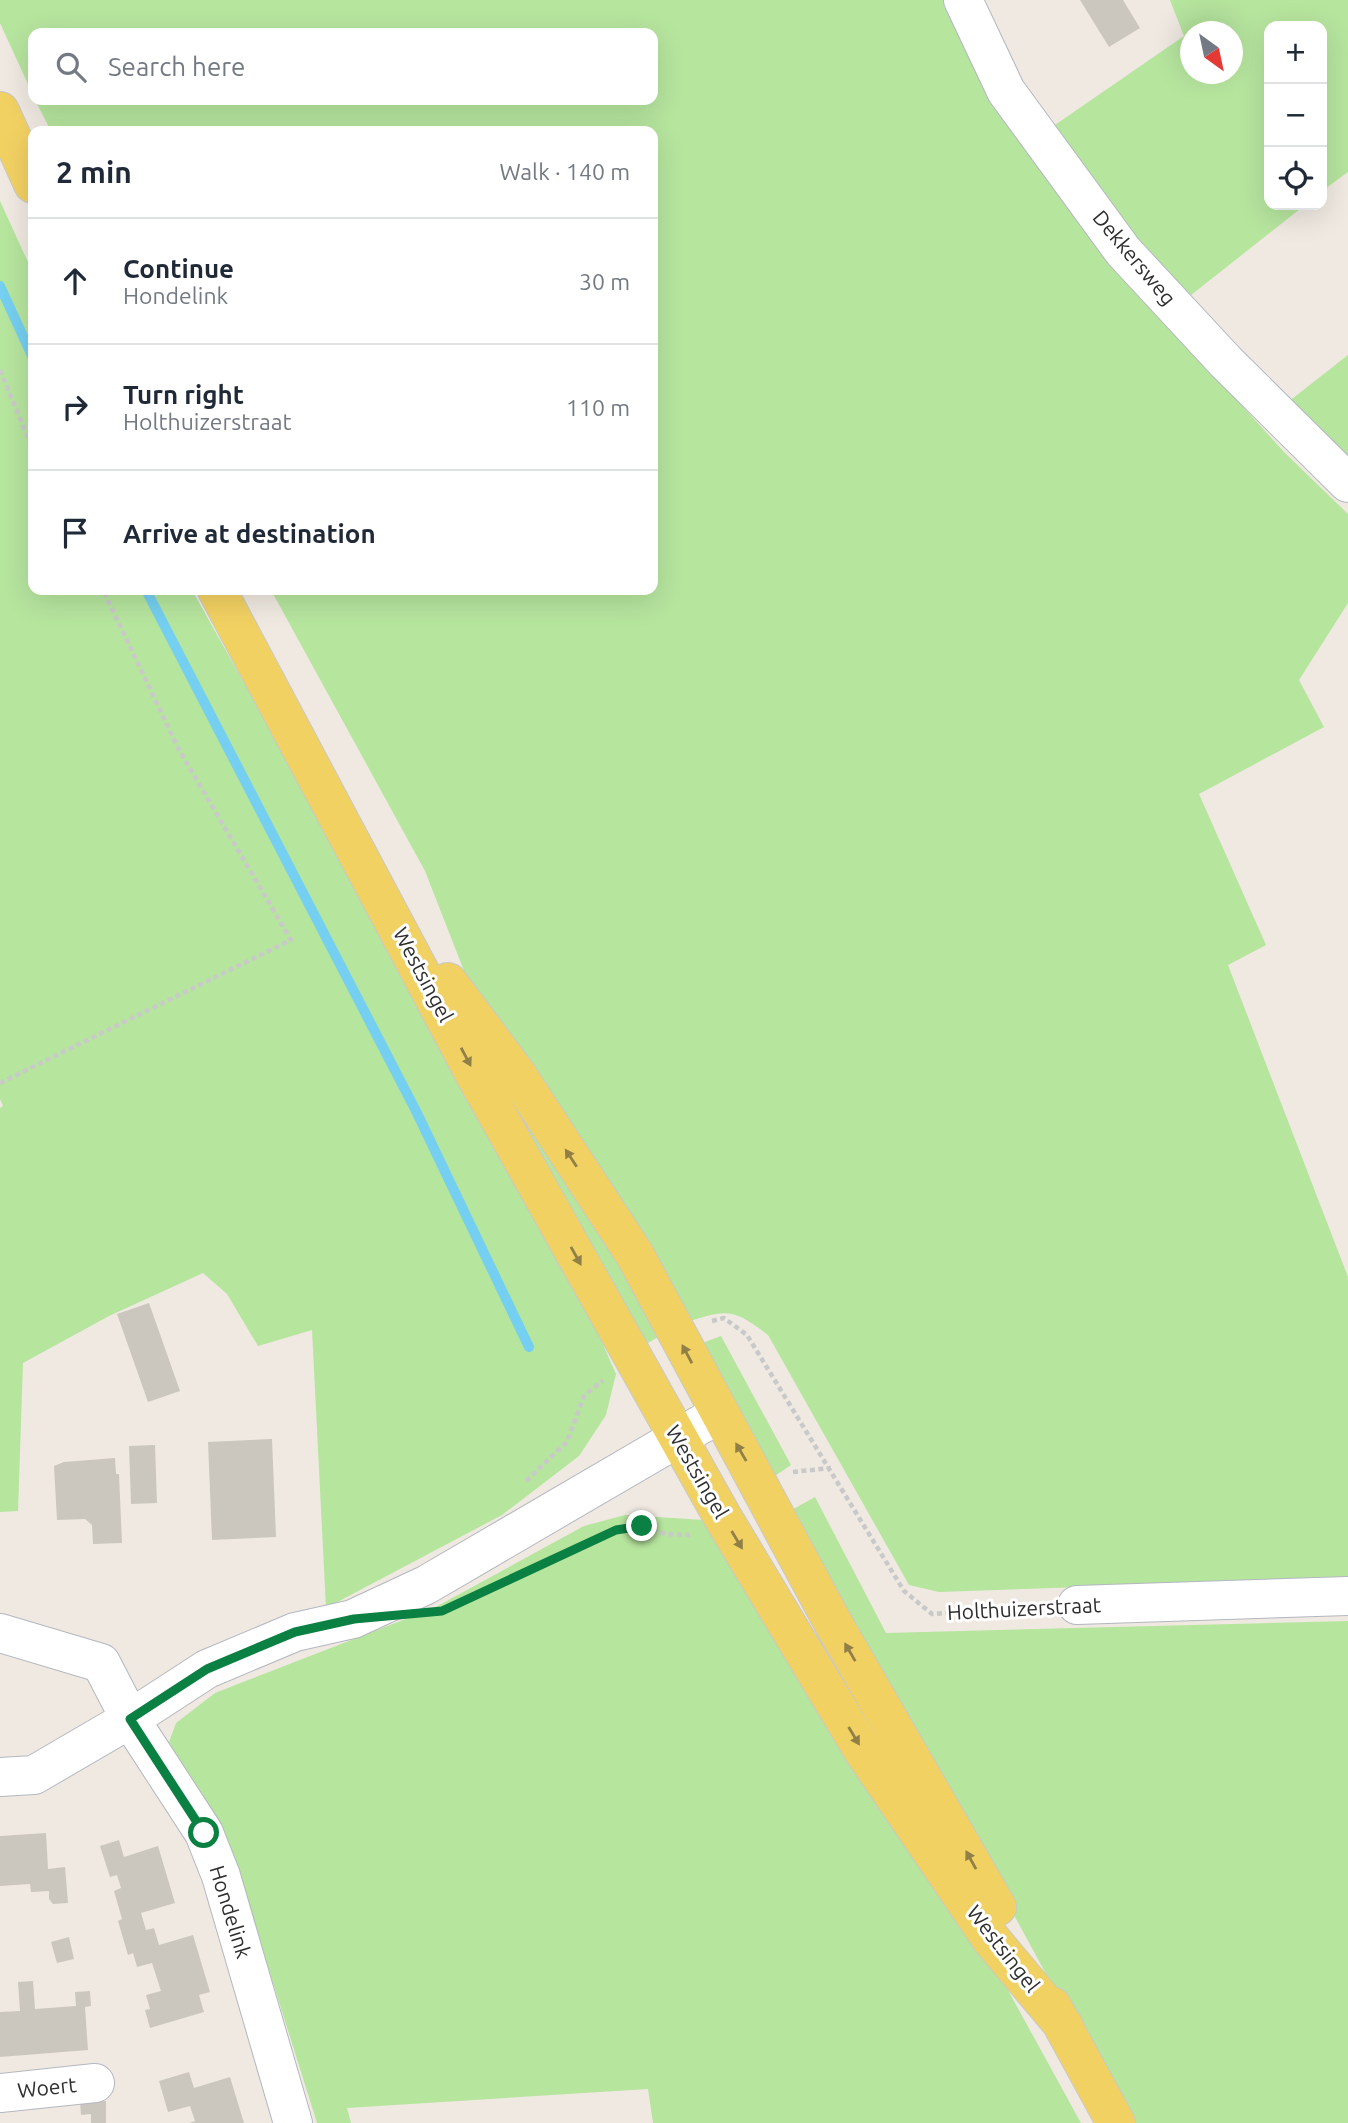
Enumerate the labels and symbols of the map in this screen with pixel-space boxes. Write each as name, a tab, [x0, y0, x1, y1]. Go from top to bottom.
north arrow	[1180, 21, 1243, 84]
street label: Dekkersweg	[1088, 205, 1181, 309]
street label: Westsingel	[389, 923, 459, 1026]
one-way arrow	[460, 1047, 471, 1067]
one-way arrow	[564, 1149, 578, 1167]
one-way arrow	[570, 1246, 582, 1266]
one-way arrow	[681, 1344, 693, 1363]
street label: Westsingel	[662, 1421, 734, 1522]
one-way arrow	[735, 1442, 747, 1462]
route end	[626, 1510, 657, 1541]
one-way arrow	[731, 1531, 743, 1550]
street label: Holthuizerstraat	[946, 1592, 1101, 1624]
one-way arrow	[844, 1642, 857, 1661]
one-way arrow	[848, 1726, 860, 1745]
route start	[188, 1817, 219, 1848]
one-way arrow	[965, 1850, 977, 1870]
street label: Hondelink	[205, 1862, 257, 1961]
street label: Westsingel	[962, 1900, 1045, 1997]
street label: Woert	[16, 2072, 78, 2102]

